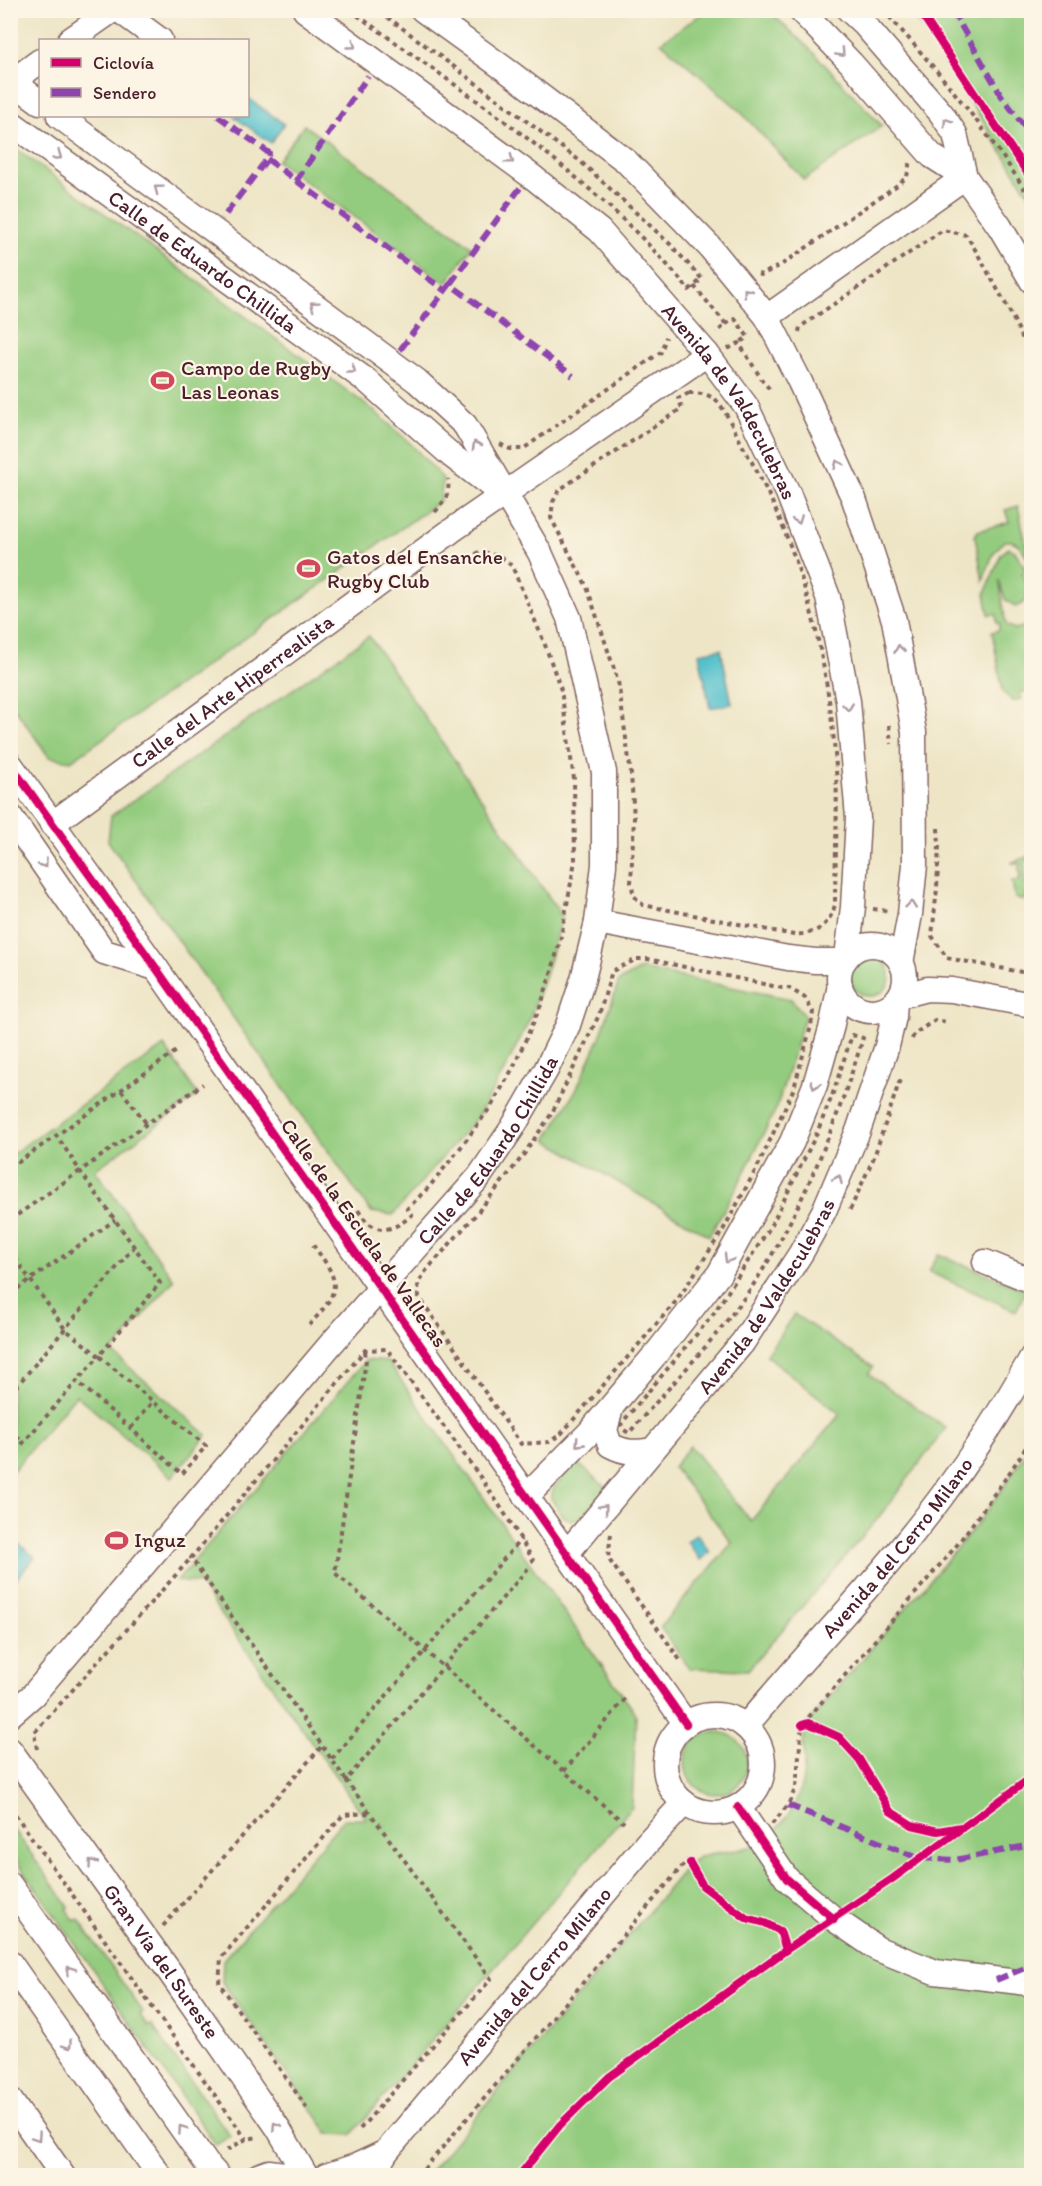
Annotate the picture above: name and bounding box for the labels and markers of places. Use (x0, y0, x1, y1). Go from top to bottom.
place label: Campo de Rugby Las Leonas (181, 355, 331, 404)
sports icon: Campo de Rugby Las Leonas (150, 367, 176, 393)
place label: Gatos del Ensanche Rugby Club (327, 544, 503, 593)
sports icon: Gatos del Ensanche Rugby Club (296, 556, 322, 582)
sports icon: Inguz (103, 1527, 129, 1553)
place label: Inguz (134, 1527, 186, 1552)

